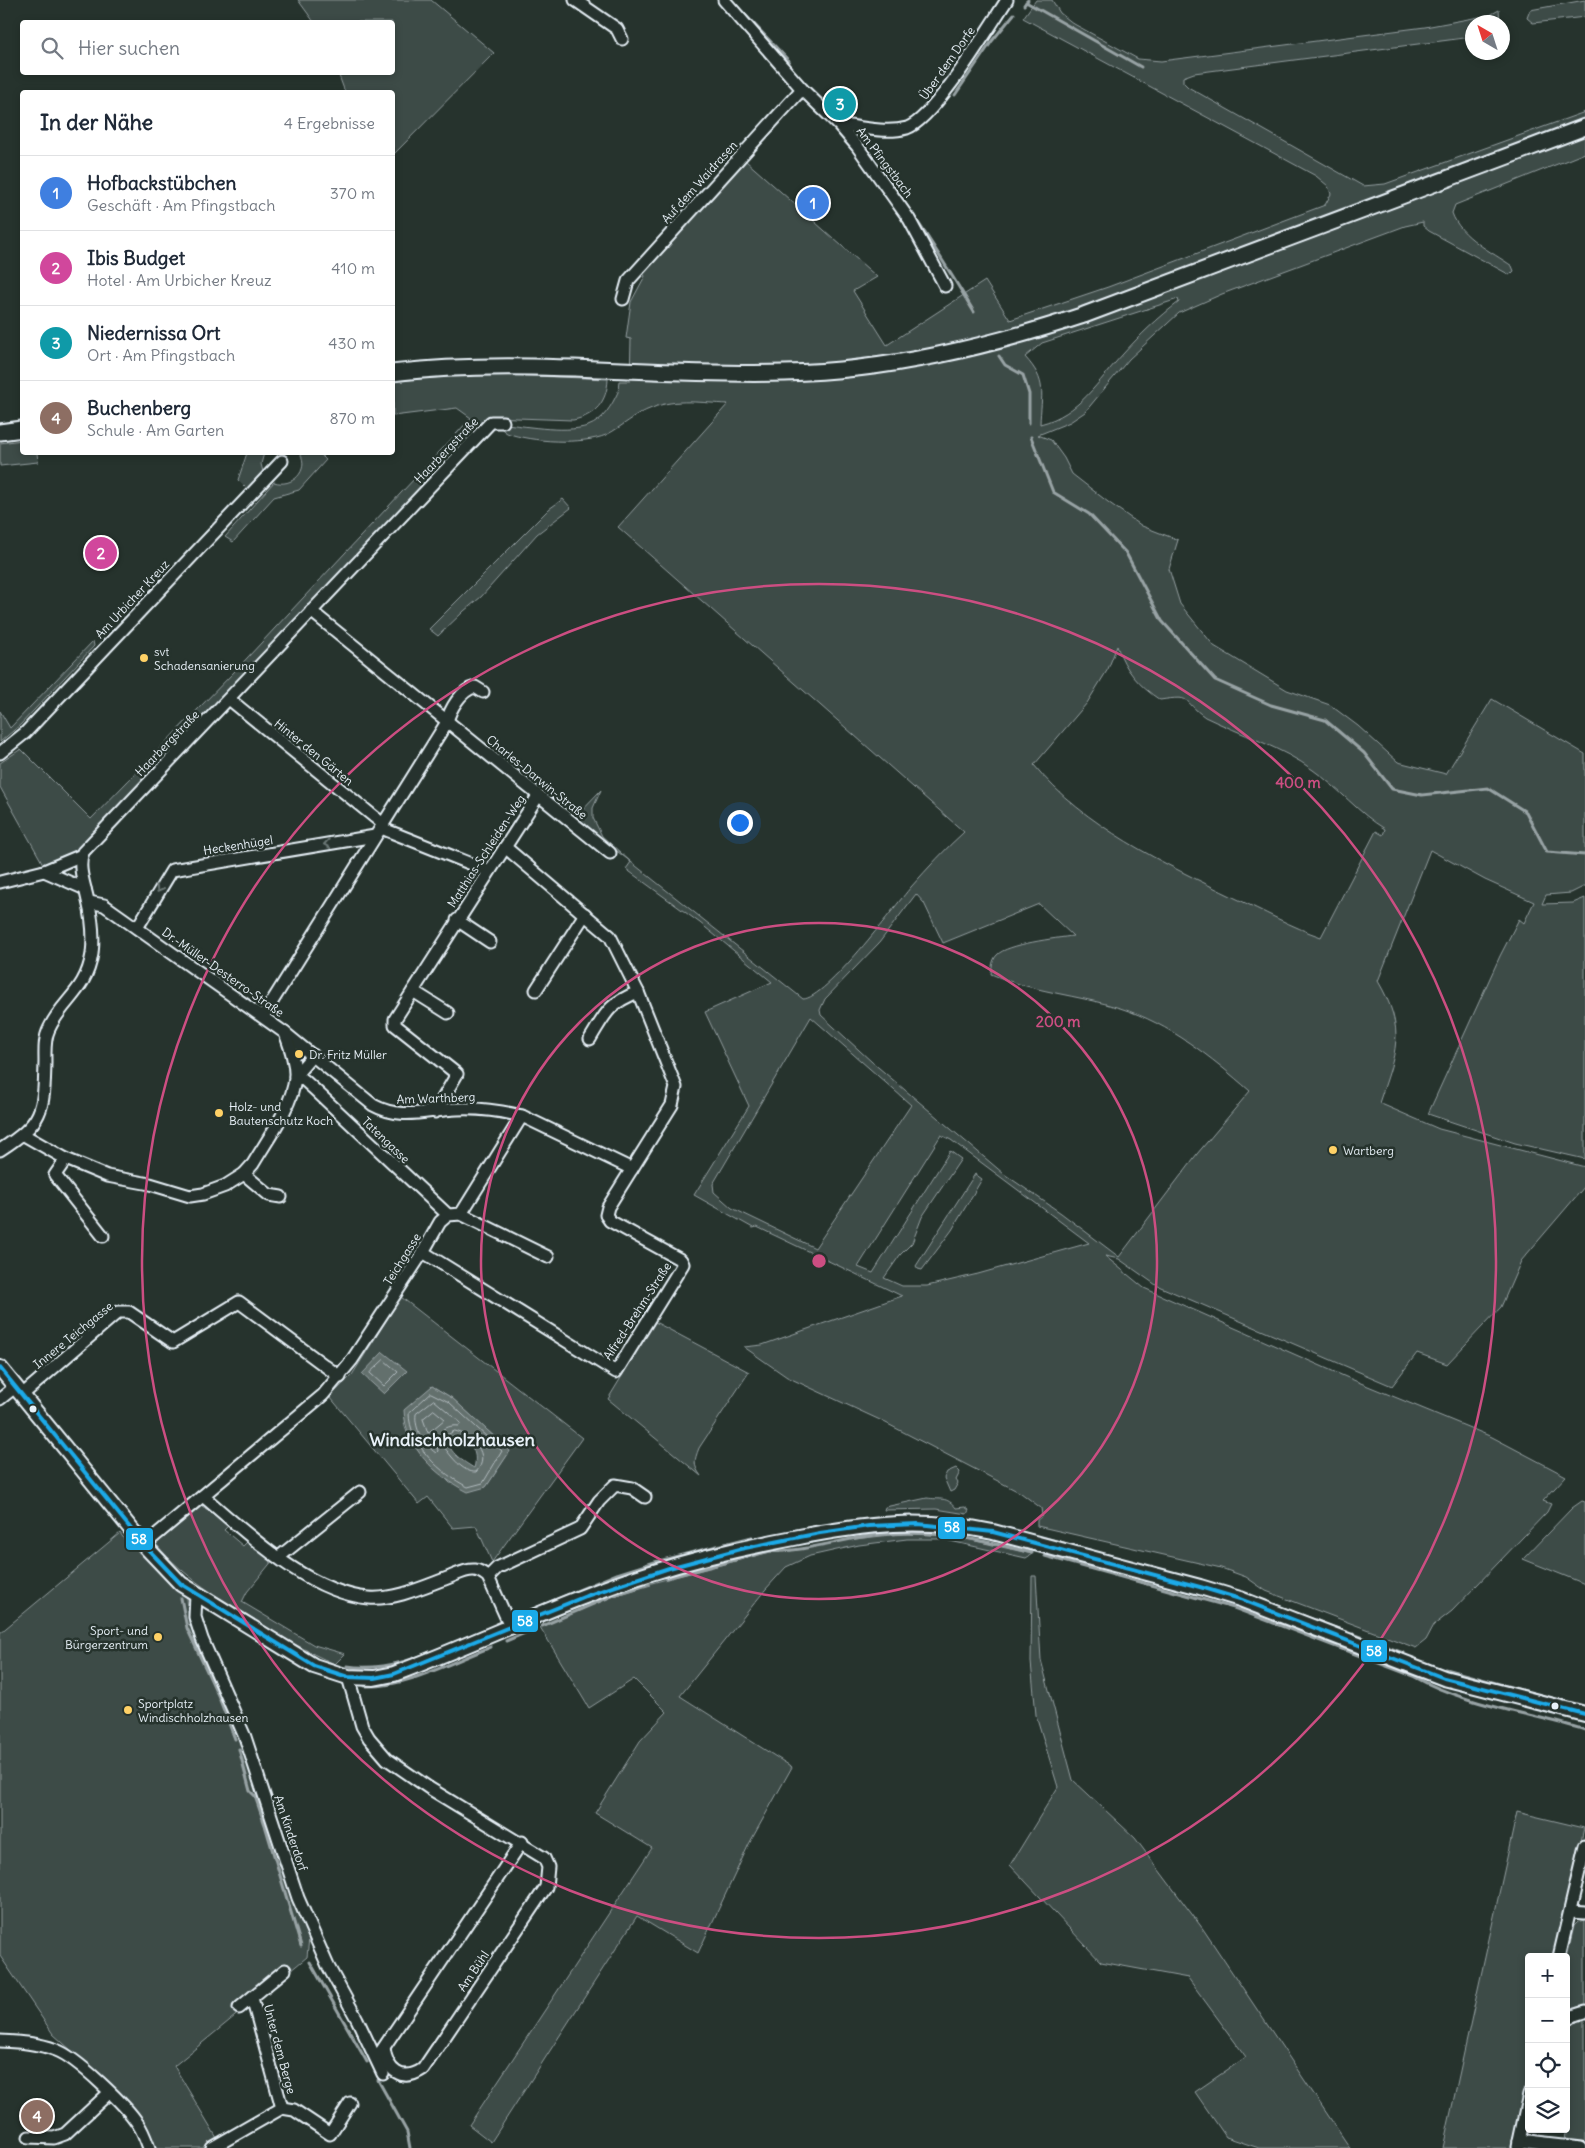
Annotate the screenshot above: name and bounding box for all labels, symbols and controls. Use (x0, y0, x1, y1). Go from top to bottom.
north arrow (1465, 15, 1510, 60)
search box (20, 20, 395, 75)
street label: Über dem Dorfe (916, 23, 978, 103)
icon: search (38, 34, 66, 62)
text: Hier suchen (78, 36, 180, 60)
pin: 3 (824, 85, 856, 123)
text: In der Nähe (40, 109, 153, 136)
text: 4 Ergebnisse (284, 113, 375, 133)
street label: Am Pfingstbach (854, 124, 916, 200)
street label: Auf dem Waidrasen (658, 138, 740, 226)
text: Hofbackstübchen (87, 171, 237, 195)
text: 1 (53, 183, 59, 203)
text: 370 m (330, 183, 375, 203)
pin: 1 (797, 184, 829, 222)
text: Geschäft · Am Pfingstbach (87, 195, 275, 215)
text: Ibis Budget (87, 246, 185, 270)
text: 2 (52, 258, 60, 278)
text: 410 m (331, 258, 375, 278)
text: Hotel · Am Urbicher Kreuz (87, 270, 272, 290)
text: Niedernissa Ort (87, 321, 220, 345)
text: 3 (51, 333, 61, 353)
text: 430 m (328, 333, 375, 353)
text: Ort · Am Pfingstbach (87, 345, 235, 365)
text: Buchenberg (87, 396, 191, 420)
text: 4 (51, 408, 61, 428)
text: 870 m (330, 408, 375, 428)
street label: Haarbergstraße (411, 414, 481, 486)
text: Schule · Am Garten (87, 420, 224, 440)
pin: 2 (85, 534, 117, 572)
street label: Am Urbicher Kreuz (92, 556, 172, 641)
place label: svt Schadensanierung (154, 644, 255, 673)
marker: svt Schadensanierung (138, 652, 150, 664)
street label: Haarbergstraße (132, 707, 202, 779)
street label: Hinter den Gärten (271, 716, 357, 788)
street label: Charles-Darwin-Straße (484, 732, 590, 822)
text: 400 m (1275, 773, 1321, 792)
street label: Matthias-Schleiden-Weg (444, 792, 528, 910)
your location (727, 810, 753, 836)
street label: Heckenhügel (202, 832, 274, 858)
one-way arrow (323, 839, 331, 849)
one-way arrow (156, 884, 166, 893)
street label: Dr.-Müller-Desterro-Straße (159, 924, 287, 1020)
text: 200 m (1036, 1012, 1080, 1031)
place label: Dr. Fritz Müller (309, 1047, 387, 1062)
marker: Dr. Fritz Müller (293, 1048, 305, 1060)
street label: Am Warthberg (396, 1089, 476, 1107)
place label: Holz- und Bautenschutz Koch (229, 1099, 333, 1128)
marker: Holz- und Bautenschutz Koch (213, 1107, 225, 1119)
street label: Tatengasse (359, 1114, 413, 1166)
place label: Wartberg (1343, 1143, 1394, 1158)
marker: Wartberg (1327, 1144, 1339, 1156)
street label: Teichgasse (380, 1230, 424, 1288)
centre of rings (810, 1252, 828, 1270)
street label: Alfred-Brehm-Straße (600, 1259, 674, 1363)
street label: Innere Teichgasse (30, 1298, 116, 1372)
unlabelled marker (28, 1404, 38, 1414)
district label: Windischholzhausen (369, 1428, 535, 1451)
line badge: 58 (937, 1516, 966, 1540)
text: 58 (944, 1518, 960, 1536)
line badge: 58 (125, 1527, 154, 1551)
text: 58 (131, 1530, 147, 1548)
line badge: 58 (511, 1609, 539, 1633)
text: 58 (517, 1612, 533, 1630)
place label: Sport- und Bürgerzentrum (65, 1623, 148, 1652)
marker: Sport- und Bürgerzentrum (152, 1631, 164, 1643)
line badge: 58 (1360, 1639, 1388, 1663)
text: 58 (1366, 1642, 1382, 1660)
place label: Sportplatz Windischholzhausen (138, 1696, 249, 1725)
unlabelled marker (1550, 1701, 1560, 1711)
marker: Sportplatz Windischholzhausen (122, 1704, 134, 1716)
street label: Am Kinderdorf (271, 1793, 311, 1874)
street label: Am Bühl (454, 1948, 492, 1994)
map controls (1525, 1953, 1570, 2133)
button: + (1525, 1953, 1570, 1998)
button: − (1525, 1998, 1570, 2043)
street label: Unter dem Berge (261, 2003, 299, 2095)
button: locate (1525, 2043, 1570, 2088)
button: layers (1525, 2088, 1570, 2133)
pin: 4 (21, 2097, 53, 2135)

